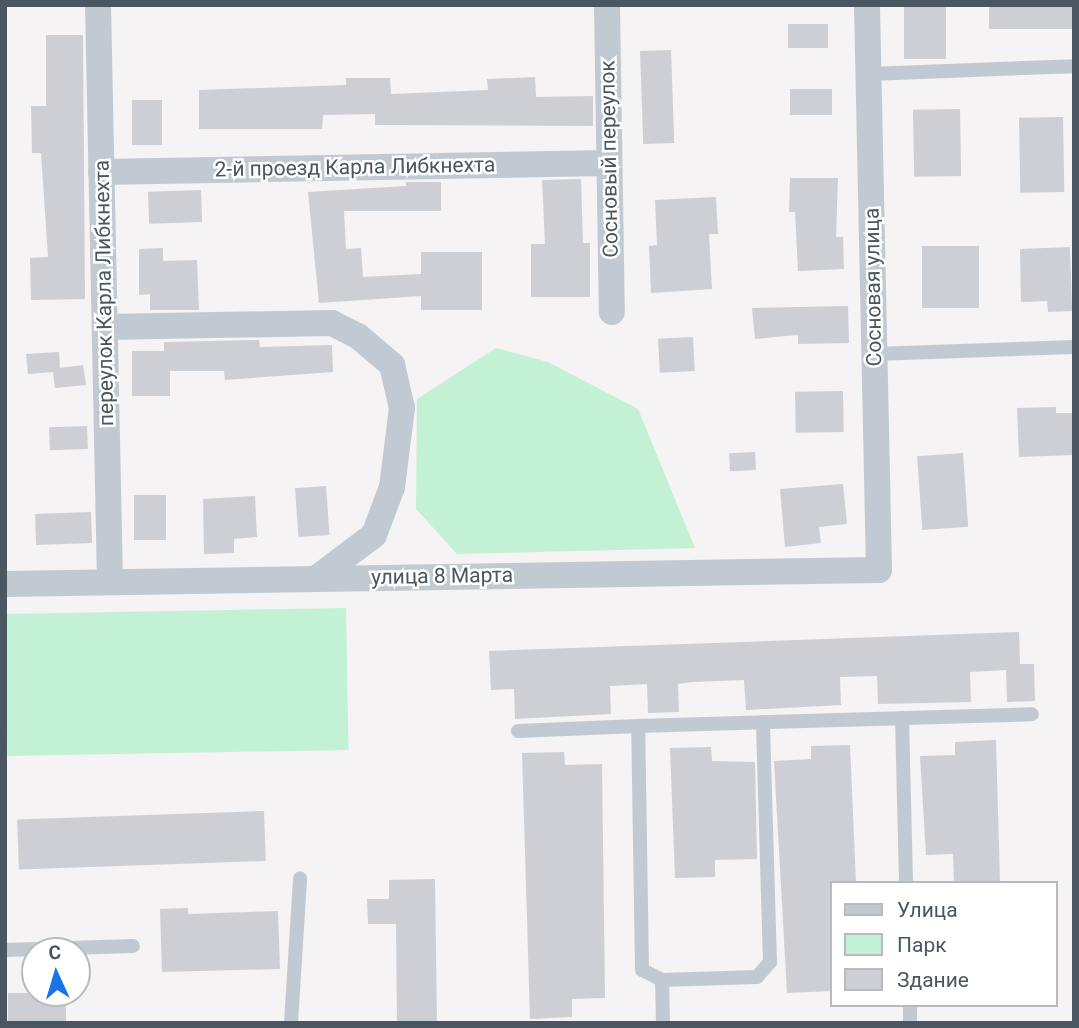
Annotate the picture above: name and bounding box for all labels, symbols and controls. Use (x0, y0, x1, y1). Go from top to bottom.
street label: Сосновый переулок (595, 60, 623, 258)
street label: 2-й проезд Карла Либкнехта (214, 152, 496, 182)
street label: переулок Карла Либкнехта (89, 160, 119, 426)
street label: Сосновая улица (859, 208, 887, 366)
street label: улица 8 Марта (371, 562, 513, 590)
legend (830, 881, 1058, 1007)
text: Улица (897, 898, 958, 922)
text: Парк (897, 933, 947, 957)
north arrow (21, 937, 91, 1007)
text: С (48, 941, 62, 964)
text: Здание (897, 968, 969, 992)

